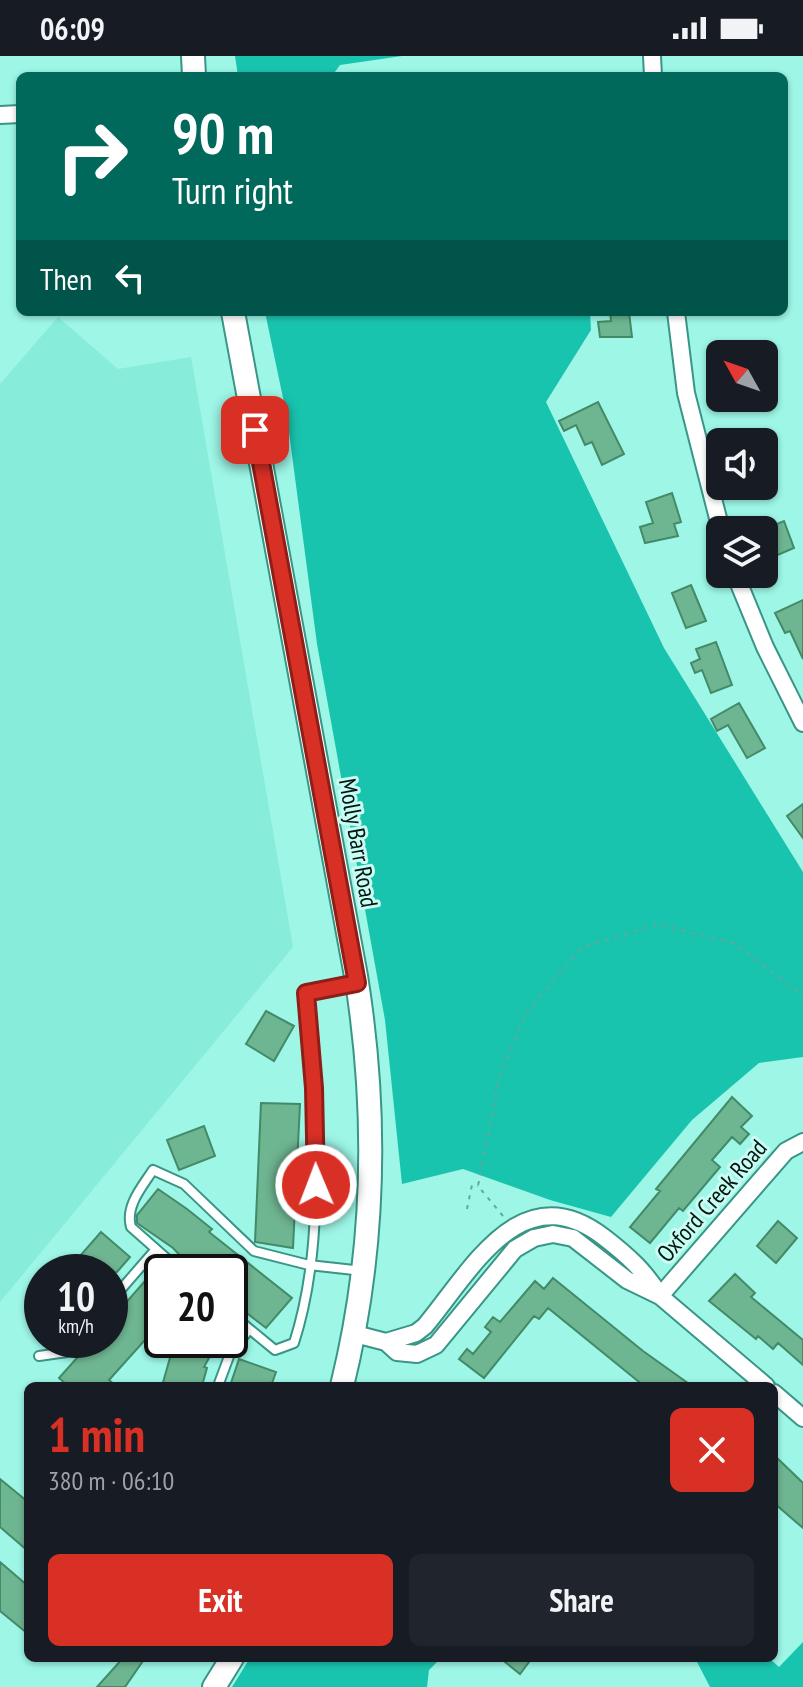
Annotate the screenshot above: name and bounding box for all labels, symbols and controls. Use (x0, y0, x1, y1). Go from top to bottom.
text: 06:09 (40, 9, 105, 48)
text: 90 m (172, 97, 274, 169)
icon: right (40, 104, 144, 208)
text: Turn right (172, 167, 293, 214)
icon: left (108, 256, 152, 300)
text: Then (40, 259, 92, 298)
north arrow (706, 340, 778, 412)
map controls (706, 340, 778, 588)
pin (221, 396, 289, 464)
icon: arrive (233, 408, 277, 452)
button: sound (706, 428, 778, 500)
button: layers (706, 516, 778, 588)
street label: Molly Barr Road (332, 776, 385, 910)
street label: Oxford Creek Road (650, 1133, 773, 1268)
position arrow (274, 1143, 358, 1227)
speed limit sign: 20 (144, 1254, 248, 1358)
text: 10 (57, 1270, 95, 1322)
text: km/h (58, 1313, 94, 1339)
text: 1 min (48, 1403, 145, 1465)
button: close (670, 1408, 754, 1492)
text: 380 m · 06:10 (48, 1464, 174, 1497)
button: Exit (48, 1554, 393, 1646)
button: Share (409, 1554, 754, 1646)

